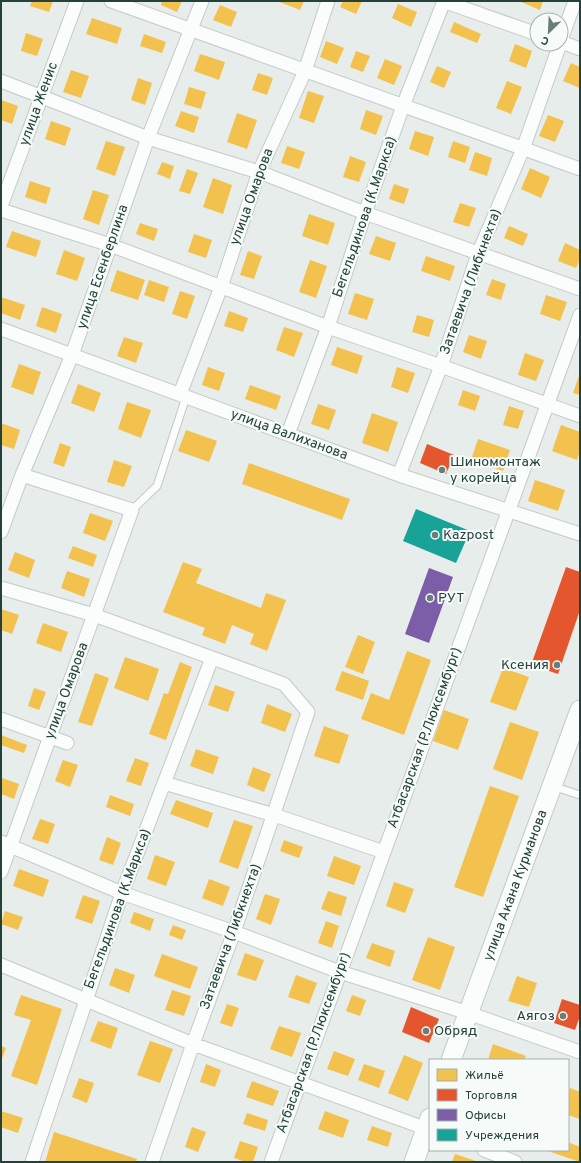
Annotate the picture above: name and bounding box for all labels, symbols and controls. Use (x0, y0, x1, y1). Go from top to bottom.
north arrow (529, 12, 569, 52)
text: С (539, 32, 551, 48)
street label: улица Женис (16, 60, 62, 148)
street label: Бегельдинова (К.Маркса) (329, 134, 401, 300)
street label: улица Омарова (227, 146, 277, 248)
street label: улица Есенберлина (74, 202, 132, 332)
street label: Затаевича (Либкнехта) (437, 207, 505, 357)
street label: улица Валиханова (228, 406, 350, 464)
place label: Шиномонтаж у корейца (450, 454, 541, 487)
marker: Шиномонтаж у корейца (437, 465, 447, 475)
place label: Kazpost (443, 527, 494, 544)
marker: Kazpost (430, 530, 440, 540)
place label: РУТ (438, 590, 464, 607)
marker: РУТ (425, 593, 435, 603)
street label: улица Омарова (42, 640, 92, 742)
street label: Атбасарская (Р.Люксембург) (384, 645, 466, 831)
place label: Ксения (501, 657, 549, 674)
marker: Ксения (552, 660, 562, 670)
street label: улица Акана Курманова (480, 808, 551, 963)
street label: Бегельдинова (К.Маркса) (81, 827, 155, 991)
street label: Затаевича (Либкнехта) (197, 862, 265, 1012)
street label: Атбасарская (Р.Люксембург) (273, 950, 355, 1136)
place label: Аягоз (516, 1008, 555, 1025)
marker: Аягоз (558, 1011, 568, 1021)
place label: Обряд (434, 1023, 477, 1040)
marker: Обряд (421, 1026, 431, 1036)
legend (429, 1059, 569, 1151)
text: Жильё (465, 1068, 504, 1084)
text: Торговля (465, 1088, 517, 1104)
text: Офисы (465, 1108, 506, 1124)
text: Учреждения (465, 1128, 539, 1144)

